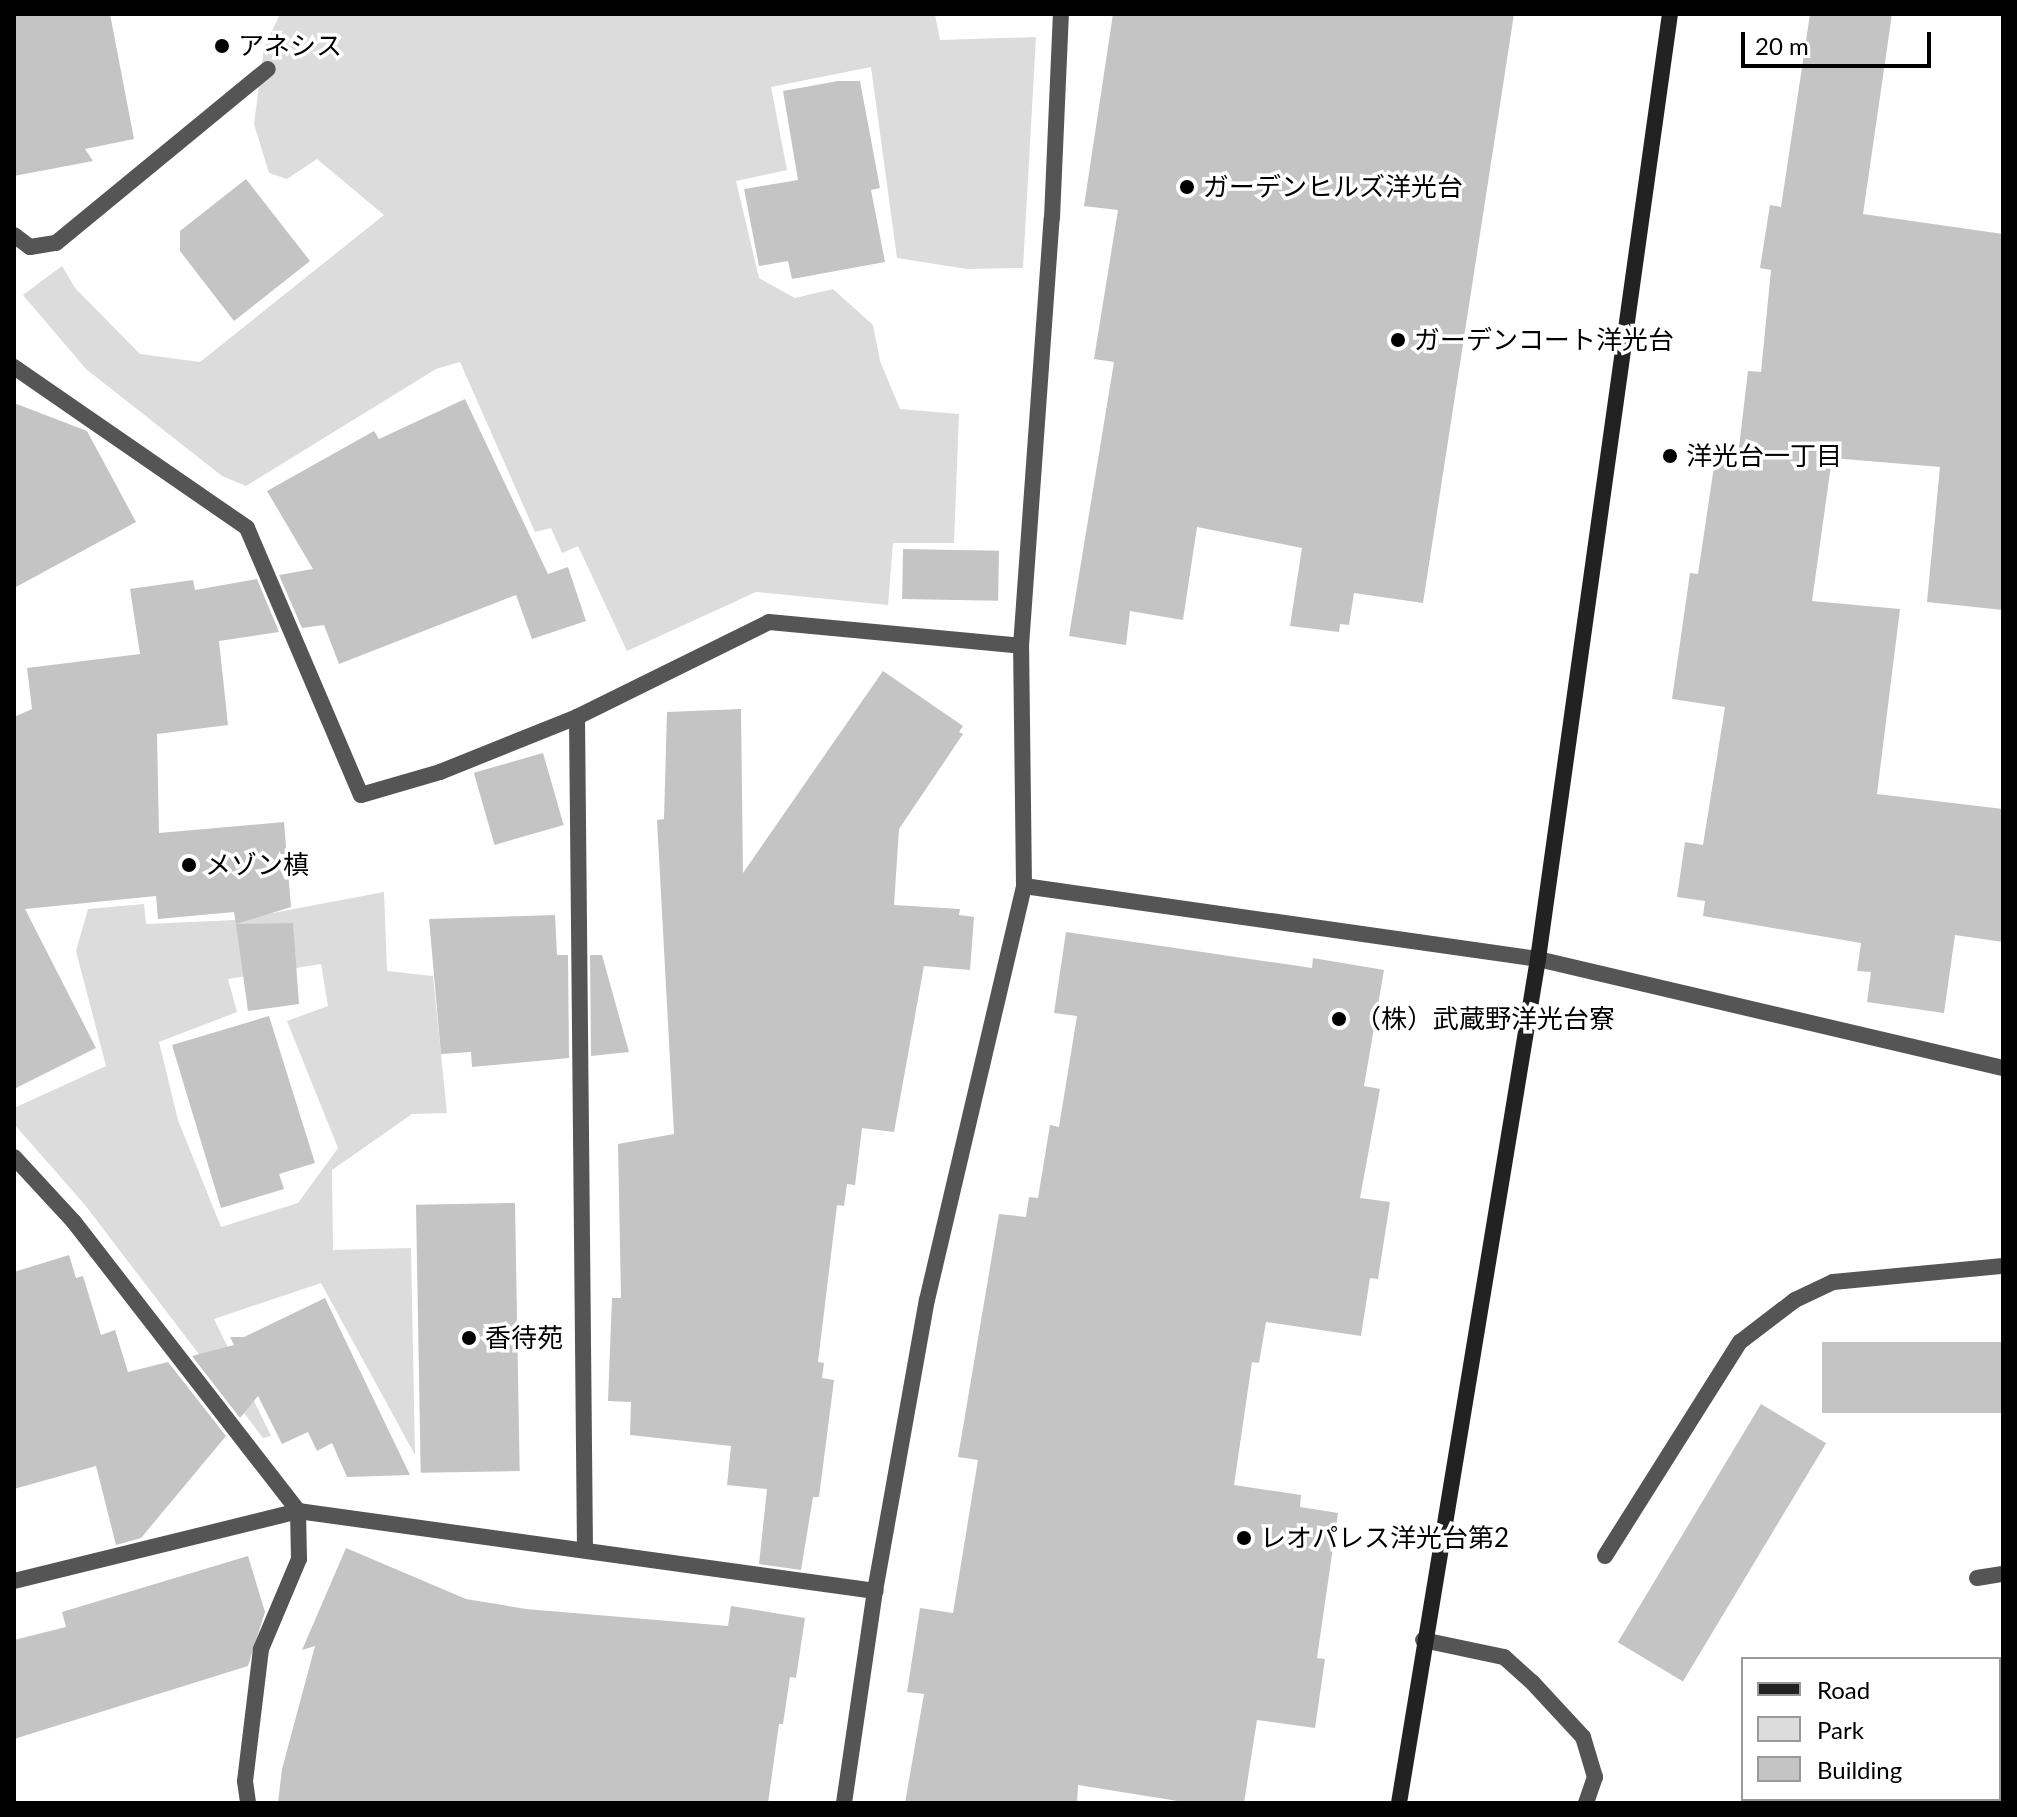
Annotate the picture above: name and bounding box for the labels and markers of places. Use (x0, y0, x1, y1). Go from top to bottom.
place label: アネシス (238, 30, 342, 62)
marker: アネシス (213, 37, 231, 55)
place label: ガーデンヒルズ洋光台 (1203, 171, 1463, 203)
marker: ガーデンヒルズ洋光台 (1178, 178, 1196, 196)
place label: ガーデンコート洋光台 (1414, 324, 1674, 356)
marker: ガーデンコート洋光台 (1389, 331, 1407, 349)
place label: 洋光台一丁目 (1686, 440, 1842, 472)
marker: 洋光台一丁目 (1661, 447, 1679, 465)
place label: メゾン槙 (205, 849, 309, 881)
marker: メゾン槙 (180, 856, 198, 874)
place label: （株）武蔵野洋光台寮 (1355, 1003, 1615, 1035)
marker: （株）武蔵野洋光台寮 (1330, 1010, 1348, 1028)
place label: 香待苑 (485, 1322, 563, 1354)
marker: 香待苑 (460, 1329, 478, 1347)
place label: レオパレス洋光台第2 (1260, 1522, 1509, 1554)
marker: レオパレス洋光台第2 (1235, 1529, 1253, 1547)

